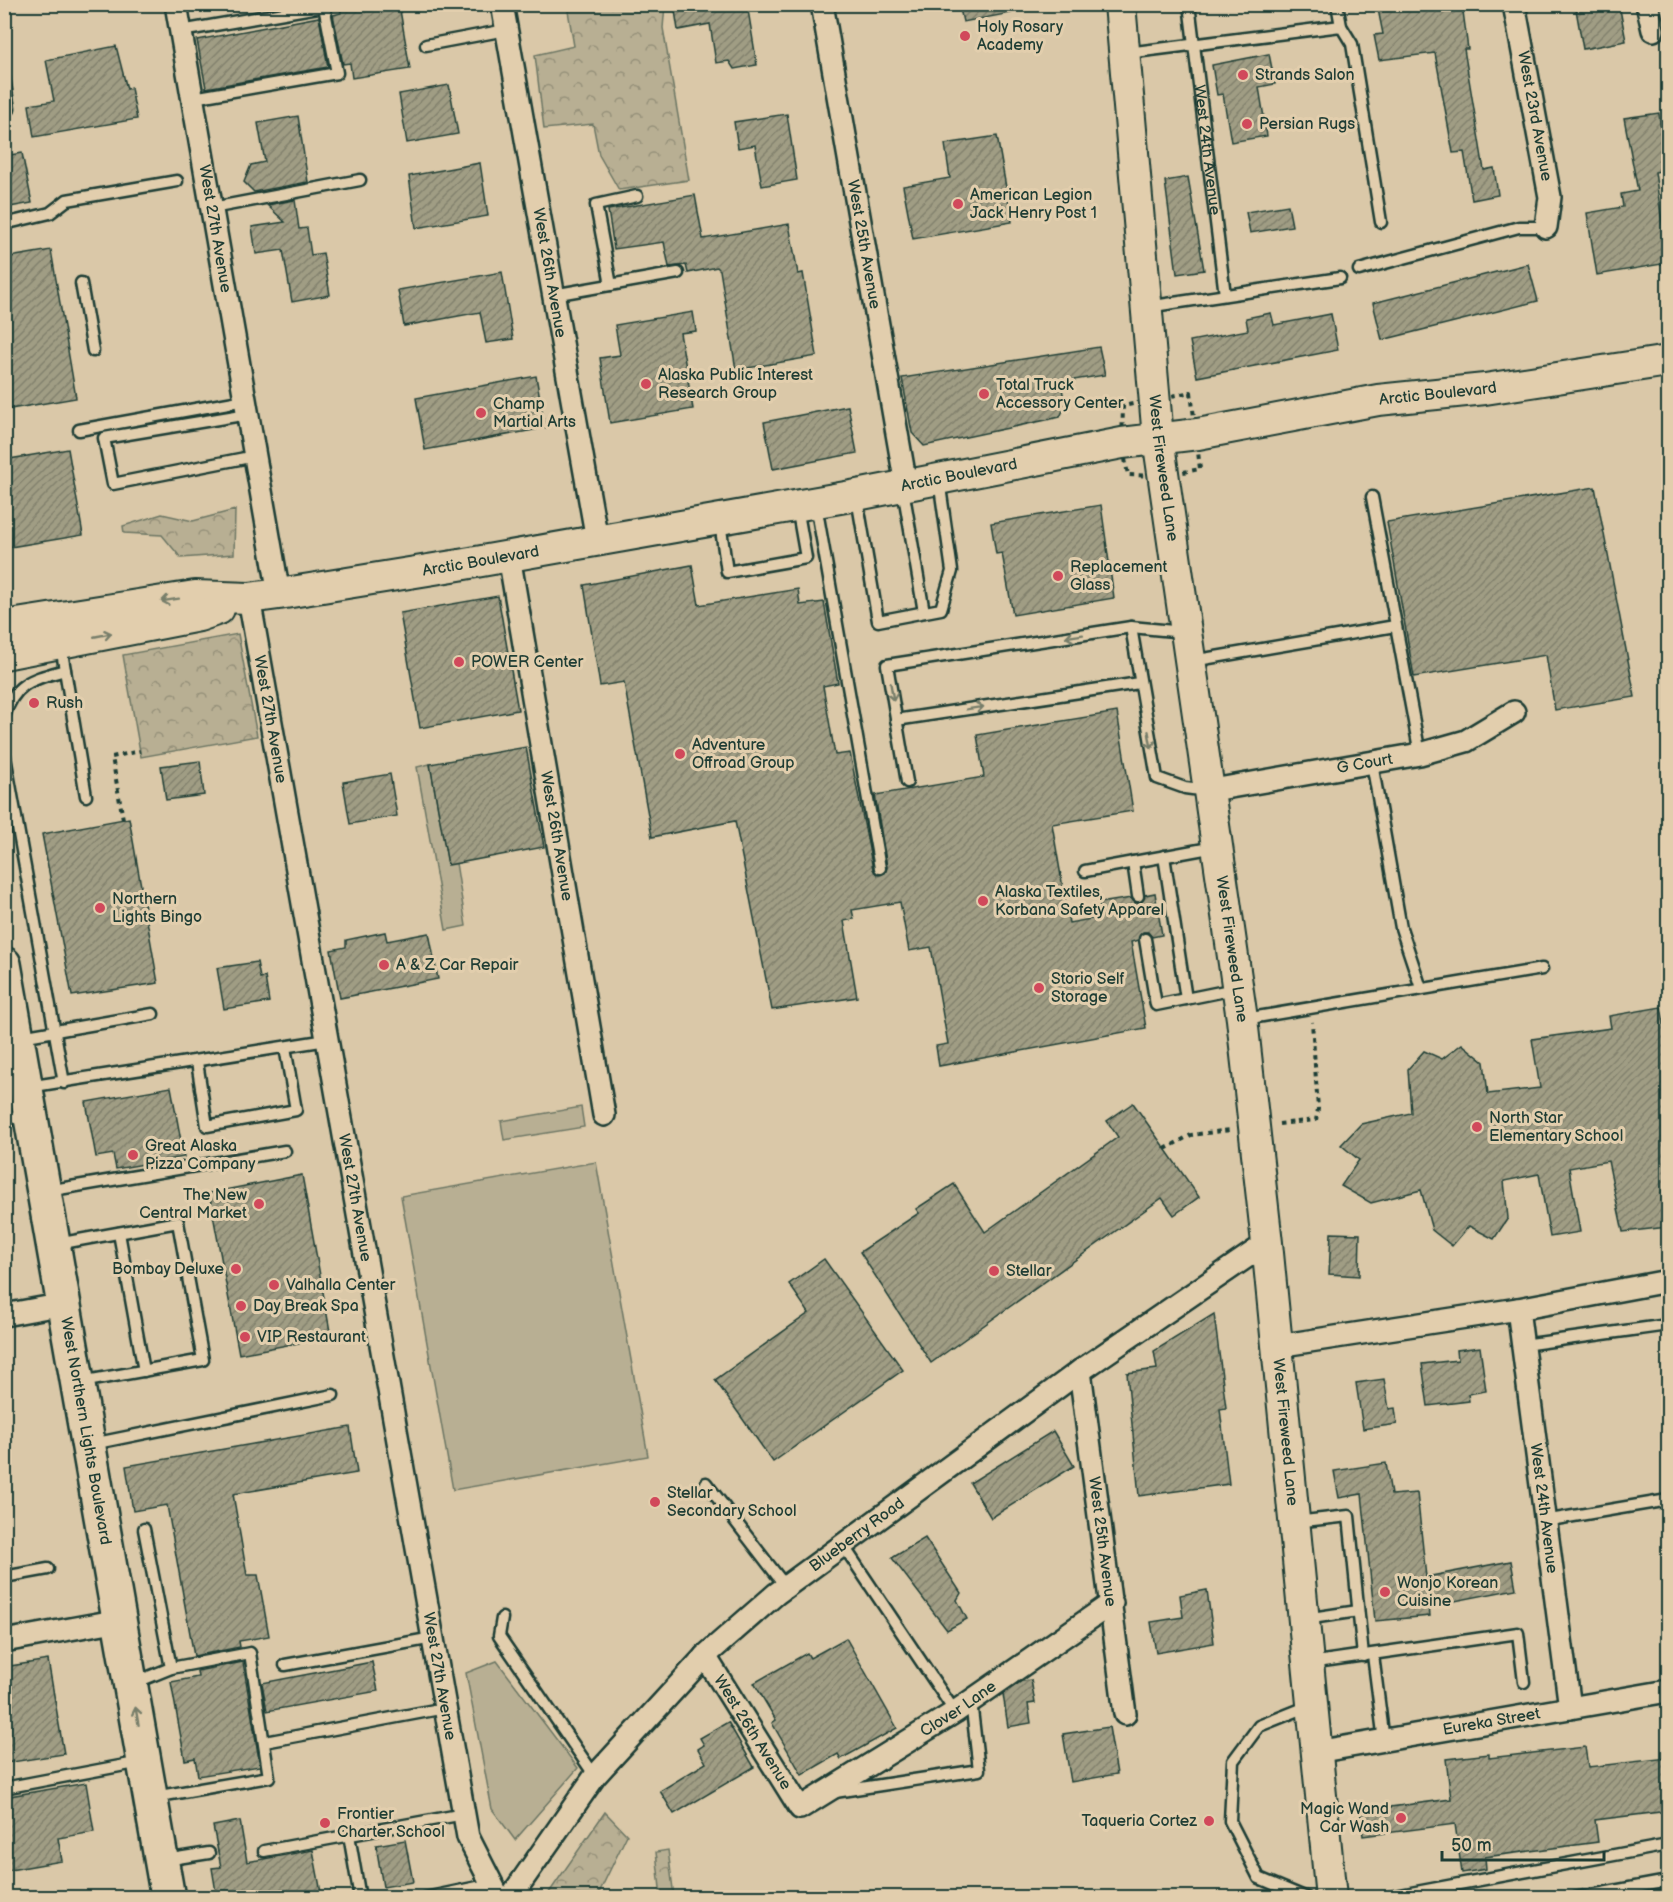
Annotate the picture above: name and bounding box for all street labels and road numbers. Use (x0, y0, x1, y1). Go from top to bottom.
street label: West 23rd Avenue (1513, 49, 1556, 183)
street label: West 24th Avenue (1190, 84, 1225, 217)
street label: West 27th Avenue (195, 163, 236, 295)
street label: West 25th Avenue (843, 178, 885, 311)
street label: West 26th Avenue (529, 206, 571, 340)
street label: Arctic Boulevard (1378, 378, 1498, 409)
street label: West Fireweed Lane (1145, 394, 1182, 543)
street label: Arctic Boulevard (899, 454, 1019, 496)
street label: Arctic Boulevard (421, 542, 541, 580)
street label: West 27th Avenue (250, 654, 291, 785)
street label: G Court (1335, 749, 1394, 778)
street label: West 26th Avenue (536, 770, 577, 903)
street label: West Fireweed Lane (1212, 874, 1252, 1024)
street label: West 27th Avenue (334, 1132, 376, 1264)
street label: West Northern Lights Boulevard (57, 1316, 115, 1546)
street label: West Fireweed Lane (1269, 1357, 1302, 1507)
street label: West 24th Avenue (1526, 1442, 1562, 1575)
street label: West 25th Avenue (1084, 1475, 1120, 1608)
street label: Blueberry Road (806, 1494, 908, 1576)
street label: West 27th Avenue (419, 1611, 460, 1742)
street label: West 26th Avenue (710, 1672, 796, 1794)
street label: Clover Lane (917, 1676, 1000, 1741)
street label: Eureka Street (1441, 1704, 1542, 1739)

